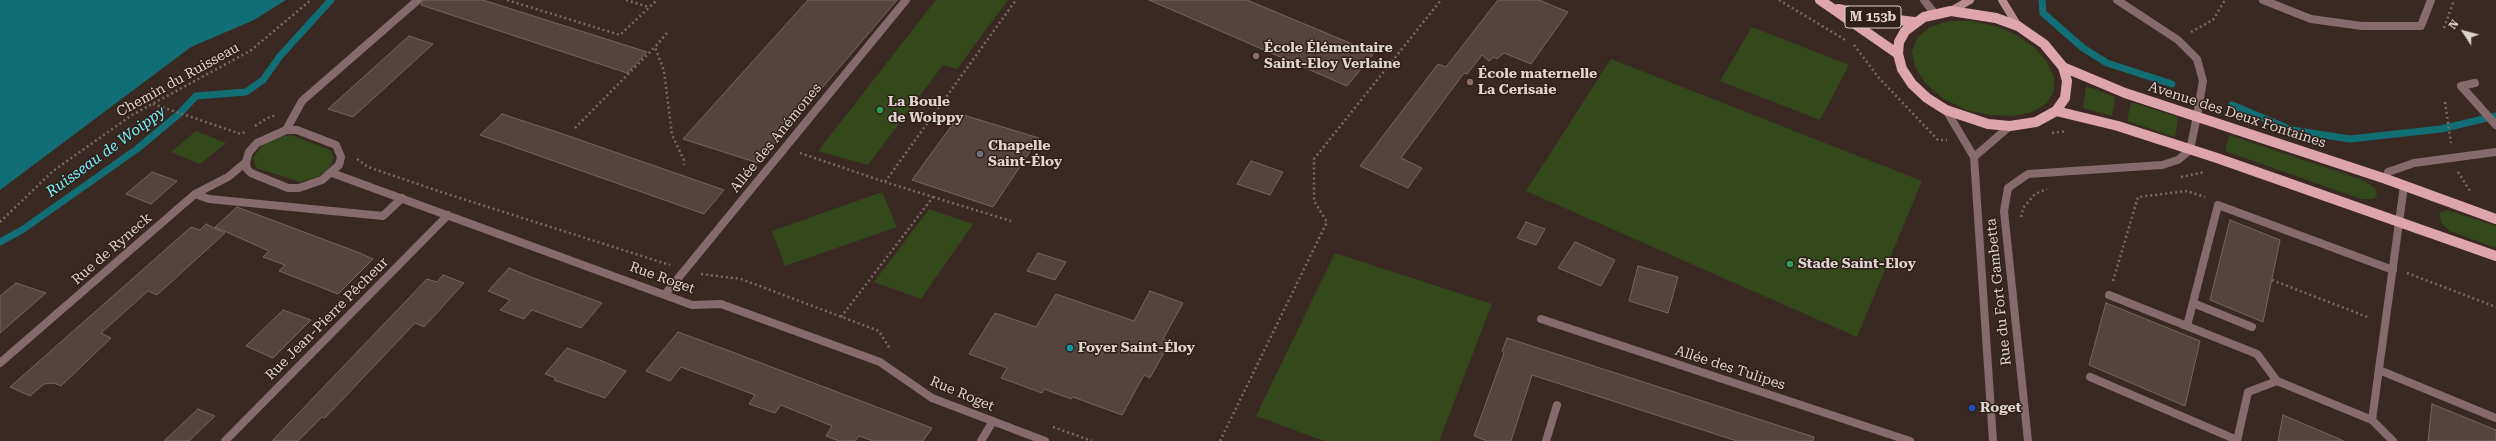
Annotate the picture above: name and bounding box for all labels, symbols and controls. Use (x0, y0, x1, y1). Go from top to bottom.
road number: M 153b (1845, 6, 1901, 28)
north arrow (2444, 12, 2484, 52)
text: N (2446, 17, 2462, 32)
street label: Chemin du Ruisseau (114, 39, 242, 121)
place label: École Élémentaire Saint-Eloy Verlaine (1264, 40, 1401, 72)
marker: École Élémentaire Saint-Eloy Verlaine (1251, 51, 1261, 61)
place label: École maternelle La Cerisaie (1478, 66, 1597, 98)
marker: École maternelle La Cerisaie (1465, 77, 1475, 87)
street label: Avenue des Deux Fontaines (2146, 78, 2328, 152)
street label: Allée des Anémones (727, 80, 825, 196)
place label: La Boule de Woippy (888, 94, 964, 126)
water label: Ruisseau de Woippy (43, 103, 169, 201)
marker: La Boule de Woippy (875, 105, 885, 115)
place label: Chapelle Saint-Éloy (988, 138, 1062, 170)
marker: Chapelle Saint-Éloy (975, 149, 985, 159)
street label: Rue de Ryneck (68, 210, 156, 288)
street label: Rue du Fort Gambetta (1983, 218, 2015, 366)
street label: Rue Jean-Pierre Pêcheur (262, 254, 392, 384)
place label: Stade Saint-Eloy (1798, 256, 1916, 272)
street label: Rue Roget (627, 258, 697, 298)
marker: Stade Saint-Eloy (1785, 259, 1795, 269)
place label: Foyer Saint-Éloy (1078, 340, 1195, 356)
street label: Allée des Tulipes (1673, 342, 1787, 394)
marker: Foyer Saint-Éloy (1065, 343, 1075, 353)
street label: Rue Roget (927, 373, 997, 415)
place label: Roget (1980, 400, 2021, 416)
marker: Roget (1967, 403, 1977, 413)

